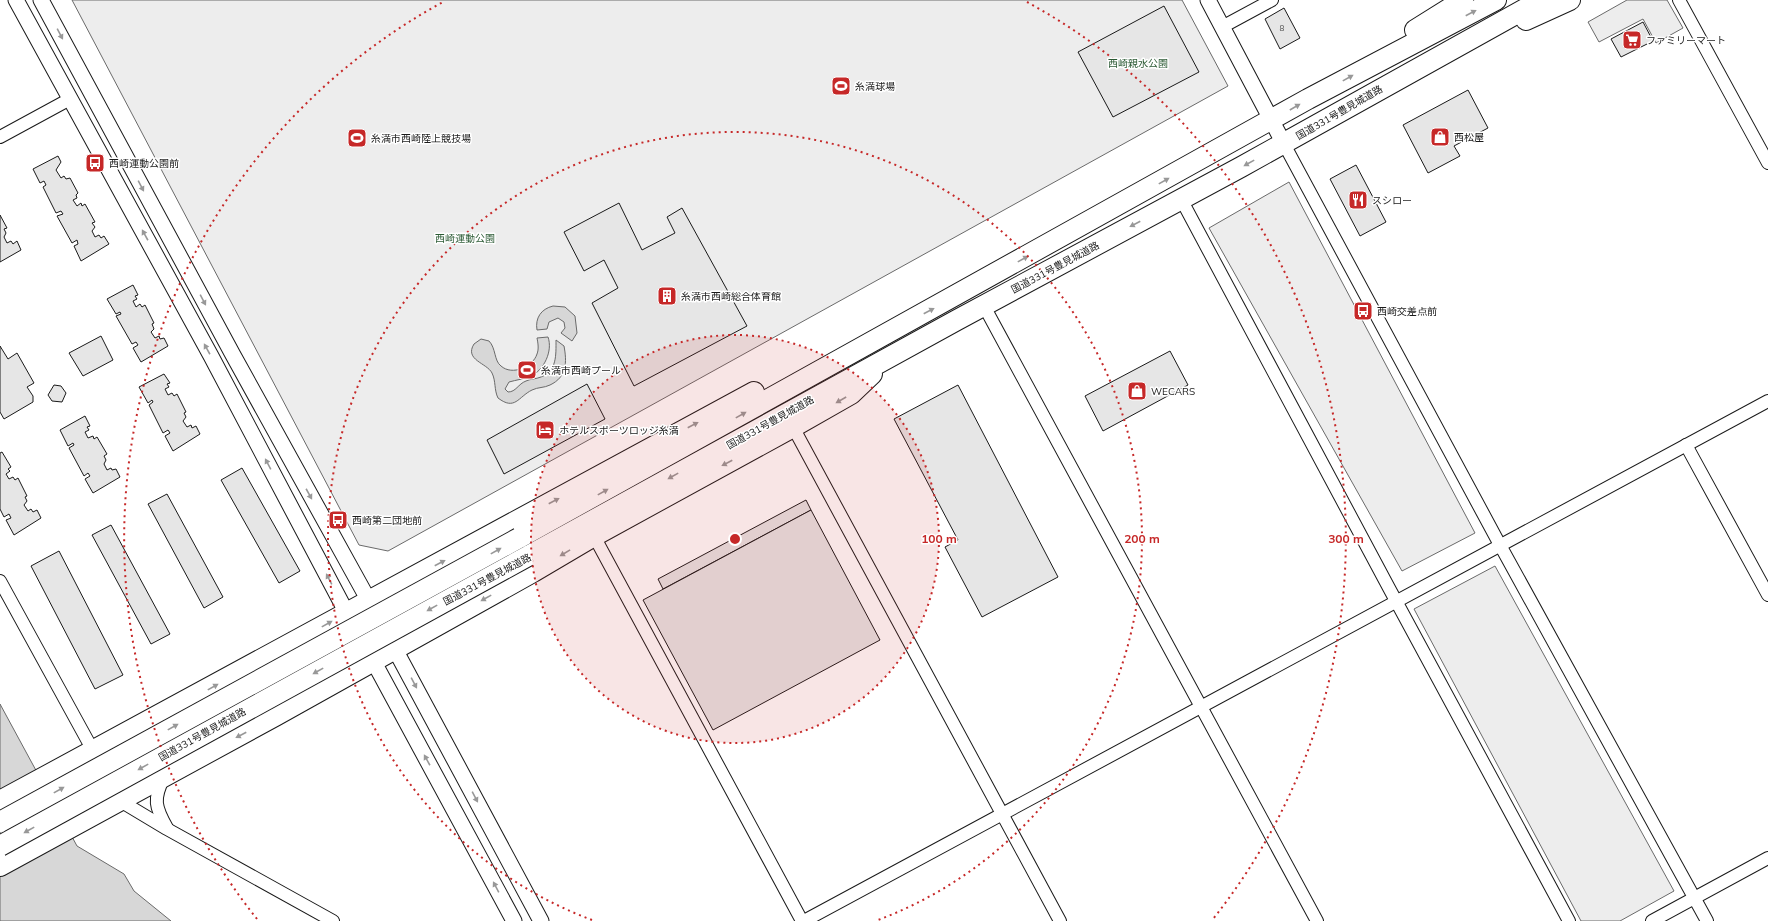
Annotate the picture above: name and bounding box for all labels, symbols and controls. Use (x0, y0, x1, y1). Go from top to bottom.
one-way arrow (1466, 10, 1477, 16)
house number: 8 (1280, 23, 1285, 33)
one-way arrow (57, 29, 63, 40)
supermarket icon: ファミリーマート (1621, 29, 1643, 51)
place label: ファミリーマート (1646, 34, 1726, 47)
park label: 西崎親水公園 (1108, 57, 1168, 70)
sports icon: 糸満球場 (830, 75, 852, 97)
one-way arrow (1342, 75, 1354, 82)
place label: 糸満球場 (855, 80, 895, 93)
street label: 国道331号豊見城道路 (1294, 82, 1385, 143)
one-way arrow (1289, 104, 1301, 111)
shop icon: 西松屋 (1429, 126, 1451, 148)
sports icon: 糸満市西崎陸上競技場 (346, 127, 368, 149)
place label: 西松屋 (1454, 131, 1484, 144)
place label: 糸満市西崎陸上競技場 (371, 132, 471, 145)
bus stop icon: 西崎運動公園前 (84, 152, 106, 174)
place label: 西崎運動公園前 (109, 157, 179, 170)
one-way arrow (1244, 159, 1255, 166)
one-way arrow (1158, 177, 1169, 184)
one-way arrow (138, 180, 145, 192)
restaurant icon: スシロー (1347, 189, 1369, 211)
place label: スシロー (1372, 194, 1412, 207)
one-way arrow (1129, 221, 1141, 227)
one-way arrow (142, 229, 148, 241)
park label: 西崎運動公園 (435, 232, 495, 245)
street label: 国道331号豊見城道路 (1009, 239, 1102, 296)
one-way arrow (1017, 256, 1029, 263)
building icon: 糸満市西崎総合体育館 (656, 285, 678, 307)
place label: 糸満市西崎総合体育館 (681, 290, 781, 303)
one-way arrow (200, 294, 206, 306)
bus stop icon: 西崎交差点前 (1352, 300, 1374, 322)
place label: 西崎交差点前 (1377, 305, 1437, 318)
one-way arrow (924, 307, 935, 314)
one-way arrow (204, 343, 211, 355)
sports icon: 糸満市西崎プール (516, 359, 538, 381)
place label: 糸満市西崎プール (541, 364, 621, 377)
shop icon: WECARS (1126, 380, 1148, 402)
place label: WECARS (1151, 385, 1195, 398)
street label: 国道331号豊見城道路 (724, 393, 816, 452)
one-way arrow (835, 396, 847, 403)
one-way arrow (735, 412, 747, 419)
hotel icon: ホテルスポーツロッジ糸満 (534, 419, 556, 441)
one-way arrow (687, 422, 699, 429)
place label: ホテルスポーツロッジ糸満 (559, 424, 679, 437)
one-way arrow (265, 458, 271, 470)
one-way arrow (722, 460, 733, 466)
one-way arrow (667, 473, 679, 480)
one-way arrow (597, 488, 608, 495)
one-way arrow (305, 489, 312, 500)
one-way arrow (548, 497, 560, 504)
bus stop icon: 西崎第二団地前 (327, 509, 349, 531)
place label: 西崎第二団地前 (352, 514, 422, 527)
text: 100 m (921, 531, 957, 546)
text: 200 m (1124, 531, 1160, 546)
text: 300 m (1328, 531, 1364, 546)
centre of rings (728, 532, 742, 546)
one-way arrow (490, 547, 502, 554)
one-way arrow (560, 549, 570, 557)
street label: 国道331号豊見城道路 (441, 551, 534, 608)
one-way arrow (434, 559, 445, 566)
one-way arrow (325, 573, 332, 585)
one-way arrow (481, 594, 492, 601)
one-way arrow (427, 605, 438, 611)
one-way arrow (322, 621, 333, 628)
one-way arrow (313, 667, 324, 674)
one-way arrow (411, 677, 417, 688)
one-way arrow (207, 683, 219, 690)
street label: 国道331号豊見城道路 (156, 705, 248, 764)
one-way arrow (167, 724, 179, 731)
one-way arrow (235, 731, 247, 738)
one-way arrow (424, 754, 430, 766)
one-way arrow (137, 764, 149, 770)
one-way arrow (53, 786, 65, 793)
one-way arrow (472, 792, 478, 803)
one-way arrow (23, 826, 35, 833)
one-way arrow (492, 881, 499, 893)

